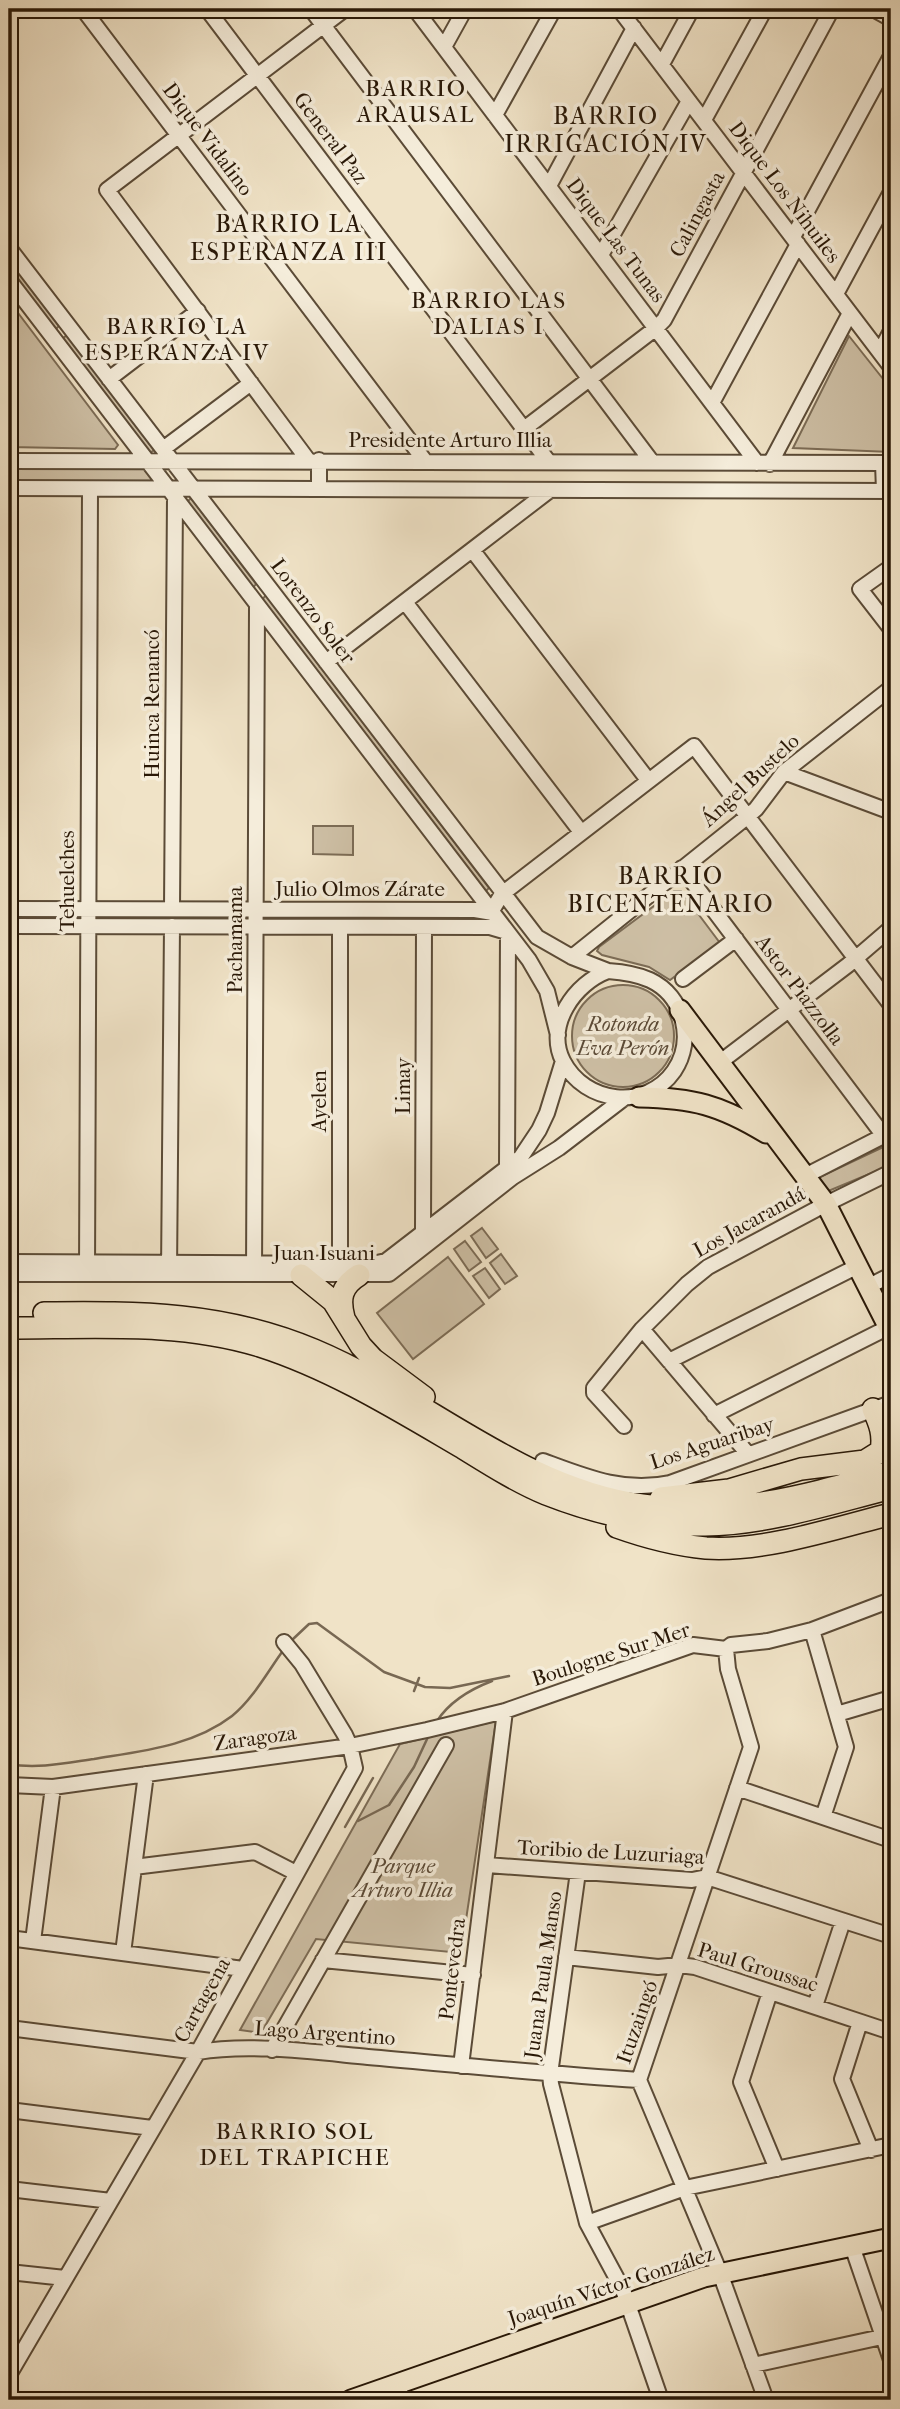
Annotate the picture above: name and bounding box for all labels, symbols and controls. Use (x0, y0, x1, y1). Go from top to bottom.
district label: BARRIO ARAUSAL (356, 75, 475, 128)
street label: Dique Vidalino (158, 78, 258, 200)
street label: General Paz (289, 88, 373, 188)
district label: BARRIO IRRIGACIÓN IV (504, 102, 708, 158)
street label: Dique Los Nihuiles (724, 117, 846, 268)
street label: Calingasta (664, 167, 730, 261)
street label: Dique Las Tunas (561, 173, 671, 307)
district label: BARRIO LA ESPERANZA III (190, 210, 388, 266)
district label: BARRIO LAS DALIAS I (411, 287, 567, 340)
district label: BARRIO LA ESPERANZA IV (84, 313, 270, 366)
street label: Presidente Arturo Illia (348, 428, 552, 452)
street label: Lorenzo Soler (266, 554, 360, 668)
street label: Huinca Renancó (140, 629, 164, 779)
street label: Ángel Bustelo (695, 729, 804, 832)
street label: Tehuelches (55, 830, 79, 931)
district label: BARRIO BICENTENARIO (567, 862, 775, 918)
street label: Julio Olmos Zárate (273, 877, 445, 901)
street label: Pachamama (223, 886, 247, 994)
street label: Astor Piazzolla (750, 929, 849, 1050)
park label: Rotonda Eva Perón (575, 1012, 670, 1060)
street label: Limay (391, 1057, 415, 1114)
street label: Ayelen (307, 1070, 331, 1133)
street label: Los Jacarandá (689, 1181, 809, 1262)
street label: Juan Isuani (271, 1241, 375, 1265)
street label: Los Aguaribay (647, 1411, 778, 1474)
street label: Boulogne Sur Mer (529, 1617, 693, 1691)
street label: Zaragoza (212, 1720, 298, 1756)
street label: Toribio de Luzuriaga (517, 1835, 706, 1869)
park label: Parque Arturo Illia (350, 1854, 453, 1902)
street label: Juana Paula Manso (519, 1890, 567, 2062)
street label: Pontevedra (434, 1916, 470, 2022)
street label: Paul Groussac (695, 1937, 821, 1997)
street label: Cartagena (169, 1953, 235, 2047)
street label: Ituzaingó (612, 1977, 662, 2067)
street label: Lago Argentino (254, 2016, 396, 2050)
district label: BARRIO SOL DEL TRAPICHE (199, 2118, 391, 2171)
street label: Joaquín Víctor González (503, 2241, 717, 2331)

